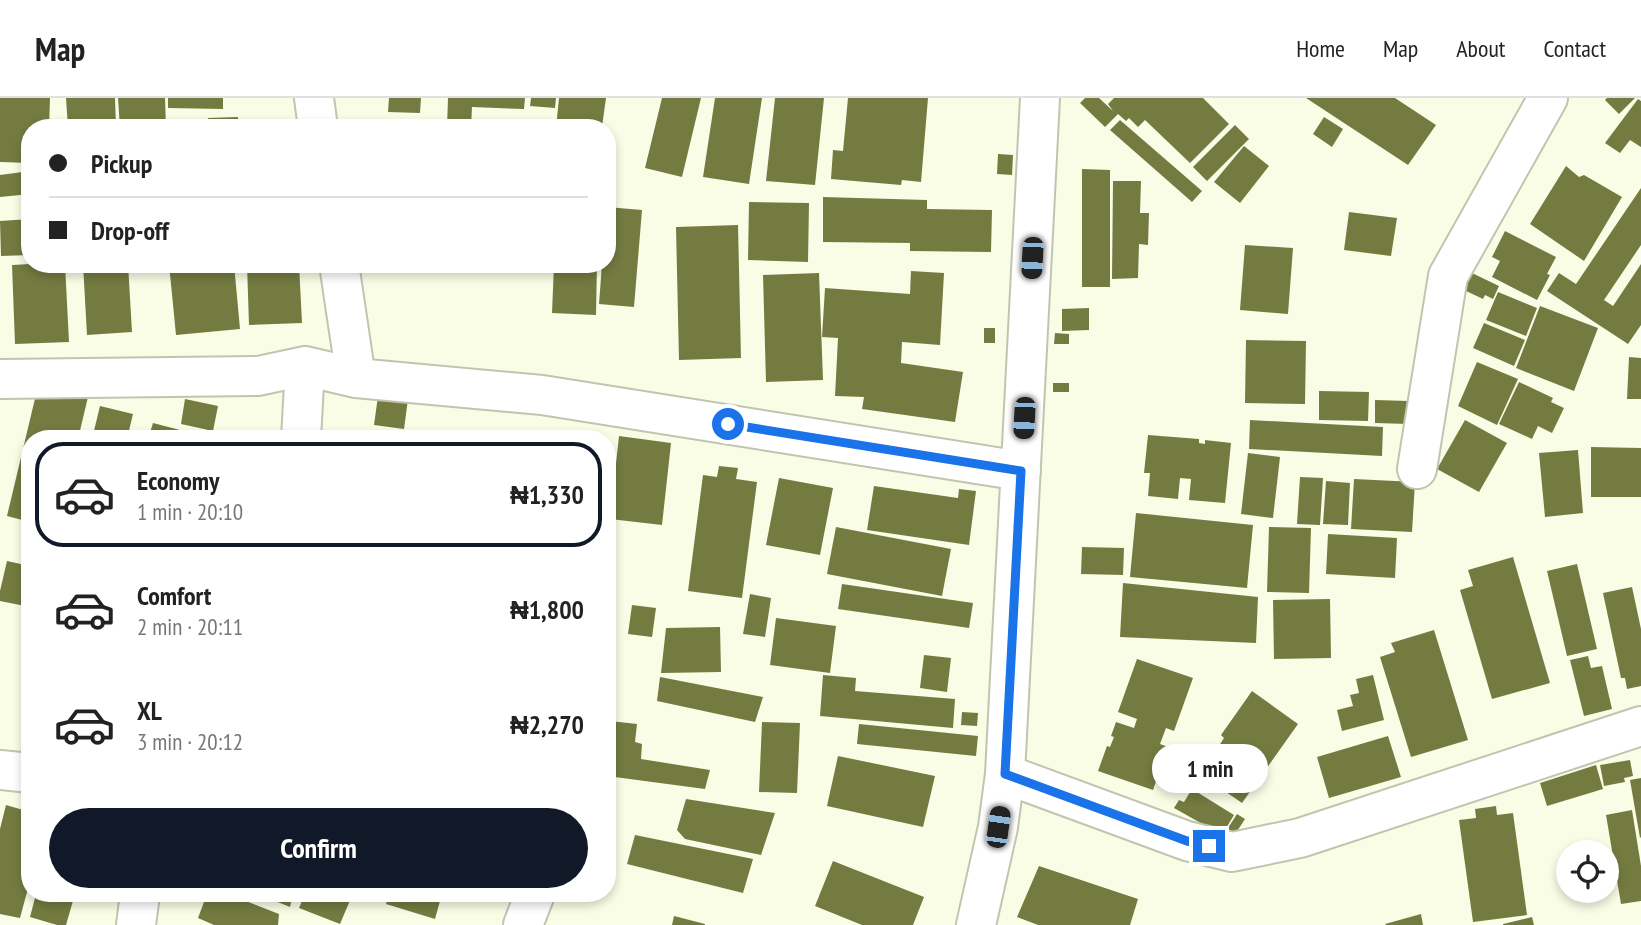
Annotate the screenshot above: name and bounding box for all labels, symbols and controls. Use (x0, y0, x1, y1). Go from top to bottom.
text: Map (35, 27, 85, 70)
text: Home (1296, 33, 1345, 64)
text: Map (1383, 33, 1418, 64)
text: About (1456, 33, 1505, 64)
text: Contact (1543, 33, 1606, 64)
text: Pickup (91, 147, 152, 180)
text: Drop-off (91, 214, 169, 247)
car (1021, 236, 1044, 280)
car (1013, 396, 1036, 440)
route start (712, 408, 744, 440)
icon: car (53, 463, 116, 526)
text: Economy (137, 464, 219, 497)
text: ₦1,330 (510, 478, 584, 511)
text: 1 min · 20:10 (137, 497, 243, 526)
icon: car (53, 578, 116, 641)
text: Comfort (137, 579, 211, 612)
text: ₦1,800 (510, 593, 584, 626)
text: 2 min · 20:11 (137, 612, 243, 641)
icon: car (53, 693, 116, 756)
text: XL (137, 694, 162, 727)
text: ₦2,270 (510, 708, 584, 741)
text: 3 min · 20:12 (137, 727, 243, 756)
callout: 1 min (1151, 744, 1267, 794)
text: 1 min (1187, 754, 1233, 783)
car (985, 805, 1012, 849)
button: Confirm (49, 808, 588, 888)
route end (1193, 830, 1225, 862)
map controls (1556, 840, 1619, 903)
button: locate (1556, 840, 1619, 903)

